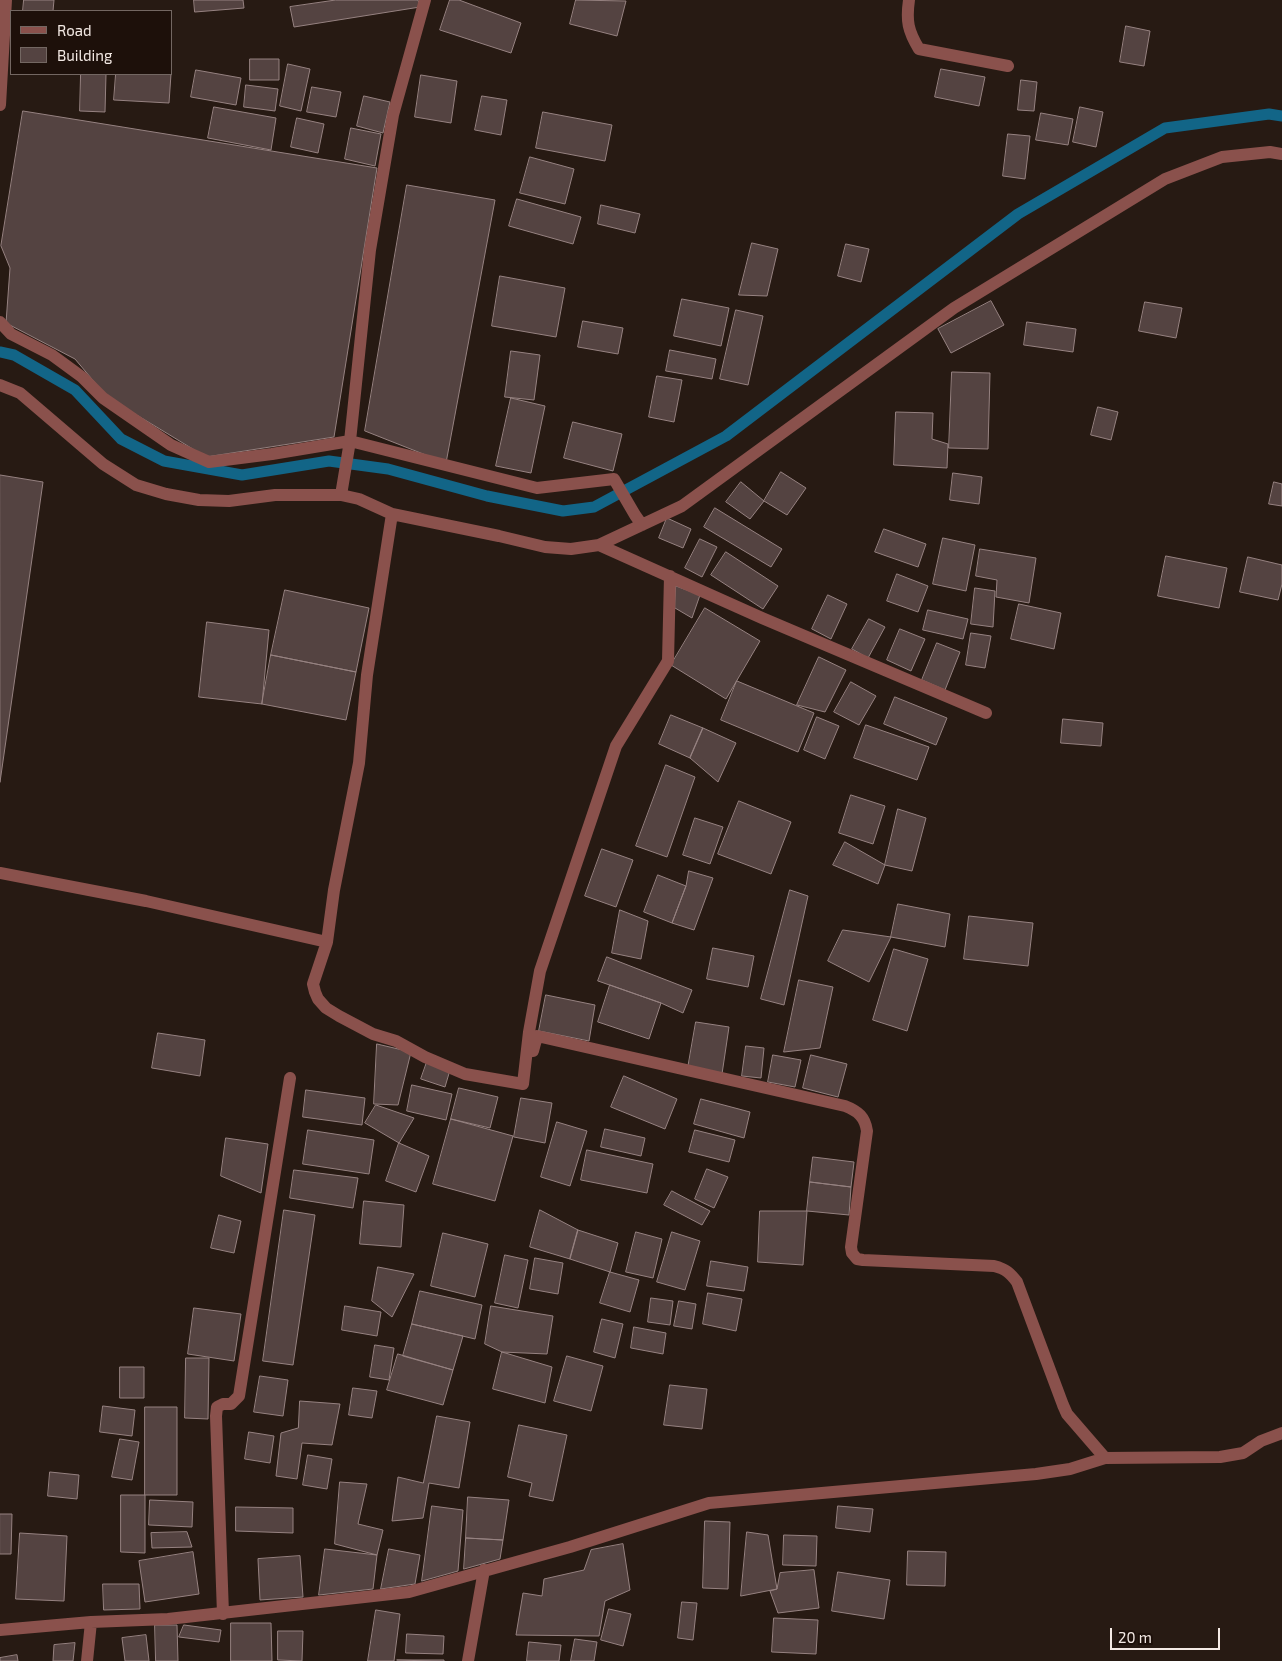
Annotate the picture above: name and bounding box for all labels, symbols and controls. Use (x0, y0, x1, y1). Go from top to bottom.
legend (10, 10, 172, 75)
text: Road (57, 21, 92, 39)
text: Building (57, 46, 112, 64)
scale bar (1112, 1618, 1222, 1650)
text: 20 m (1118, 1628, 1152, 1646)

